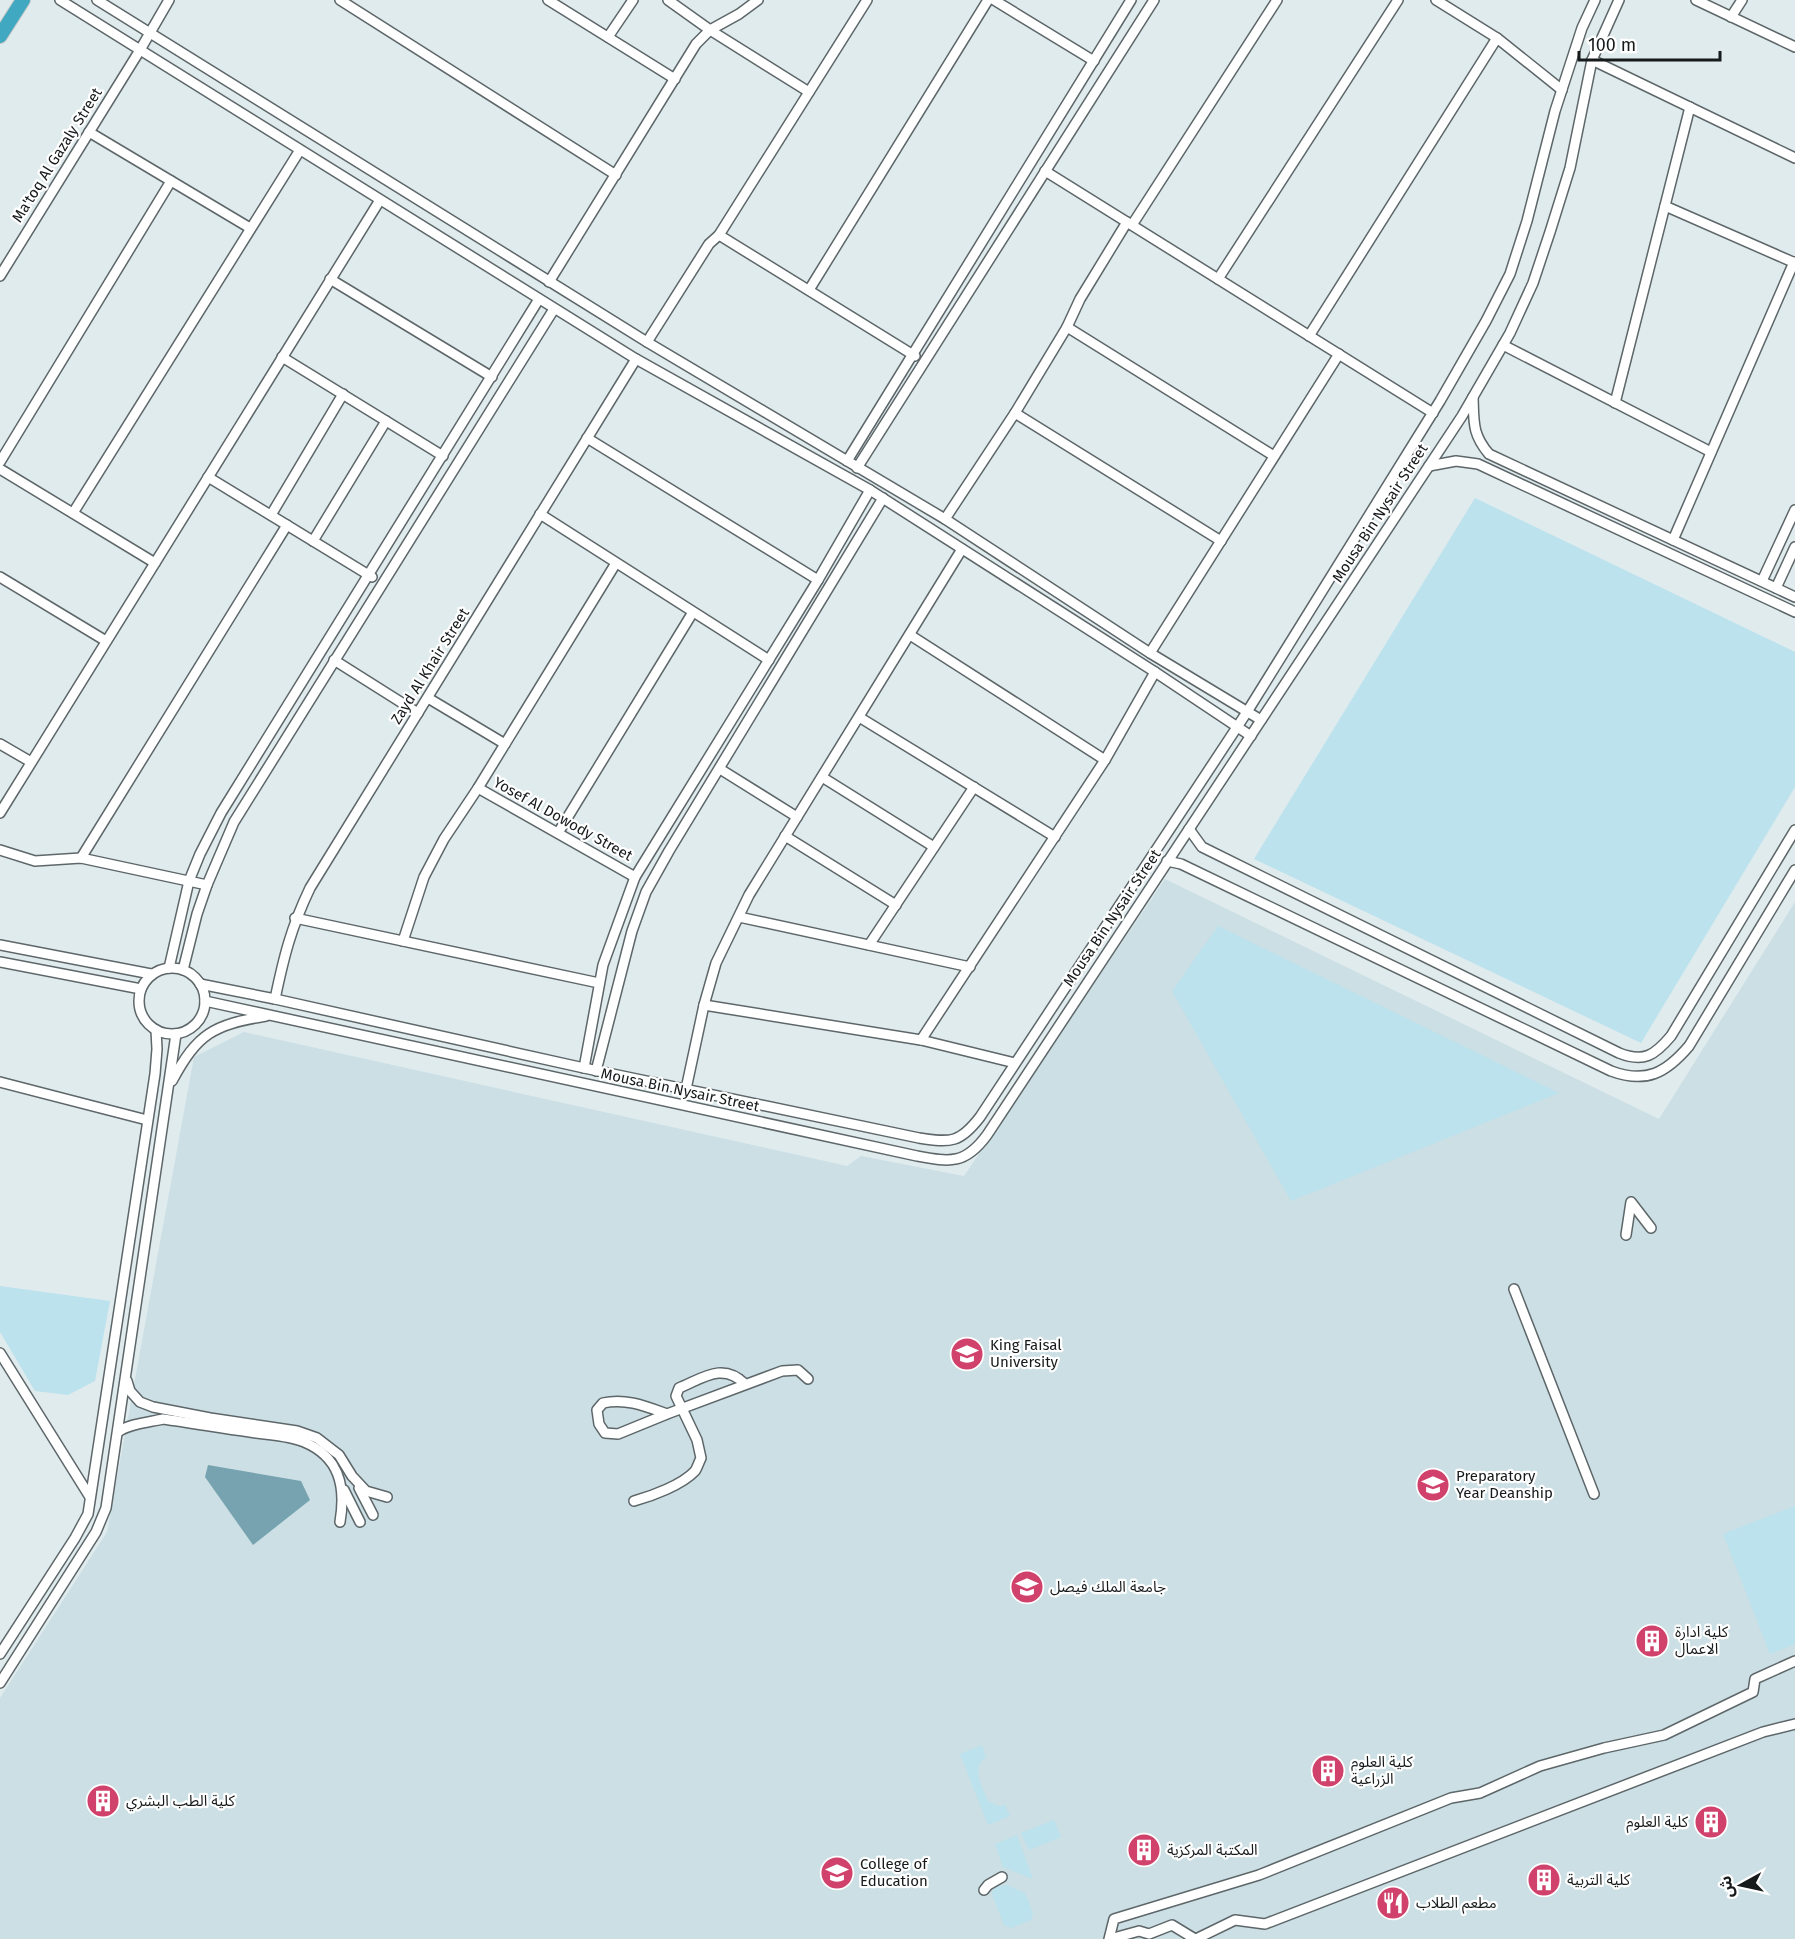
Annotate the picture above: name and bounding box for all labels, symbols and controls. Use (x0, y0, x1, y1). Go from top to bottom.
scale bar (1579, 24, 1720, 62)
text: 100 m (1588, 34, 1636, 56)
street label: Ma'toq Al Gazaly Street (8, 84, 106, 226)
street label: Mousa Bin Nysair Street (1328, 440, 1432, 586)
street label: Zayd Al Khair Street (387, 604, 473, 727)
street label: Yosef Al Dowody Street (490, 773, 636, 865)
street label: Mousa Bin Nysair Street (1059, 846, 1165, 990)
street label: Mousa Bin Nysair Street (599, 1064, 761, 1116)
school or university icon: King Faisal University (949, 1336, 985, 1372)
place label: King Faisal University (990, 1336, 1062, 1371)
school or university icon: Preparatory Year Deanship (1415, 1467, 1451, 1503)
place label: Preparatory Year Deanship (1456, 1467, 1553, 1502)
school or university icon: جامعة الملك فيصل (1009, 1569, 1045, 1605)
place label: جامعة الملك فيصل (1050, 1578, 1166, 1596)
building icon: كلية ادارة الاعمال (1634, 1623, 1670, 1659)
place label: كلية ادارة الاعمال (1675, 1623, 1729, 1658)
building icon: كلية العلوم الزراعية (1310, 1753, 1346, 1789)
place label: كلية العلوم الزراعية (1351, 1753, 1413, 1788)
building icon: كلية الطب البشري (85, 1783, 121, 1819)
place label: كلية الطب البشري (126, 1792, 236, 1812)
building icon: كلية العلوم (1693, 1804, 1729, 1840)
place label: كلية العلوم (1626, 1813, 1689, 1833)
building icon: المكتبة المركزية (1126, 1832, 1162, 1868)
place label: المكتبة المركزية (1167, 1841, 1258, 1859)
school or university icon: College of Education (819, 1855, 855, 1891)
place label: College of Education (860, 1855, 928, 1890)
north arrow (1711, 1855, 1771, 1915)
building icon: كلية التربية (1526, 1862, 1562, 1898)
place label: كلية التربية (1567, 1871, 1631, 1889)
text: ش (1716, 1875, 1738, 1899)
restaurant icon: مطعم الطلاب (1375, 1885, 1411, 1921)
place label: مطعم الطلاب (1416, 1894, 1497, 1914)

